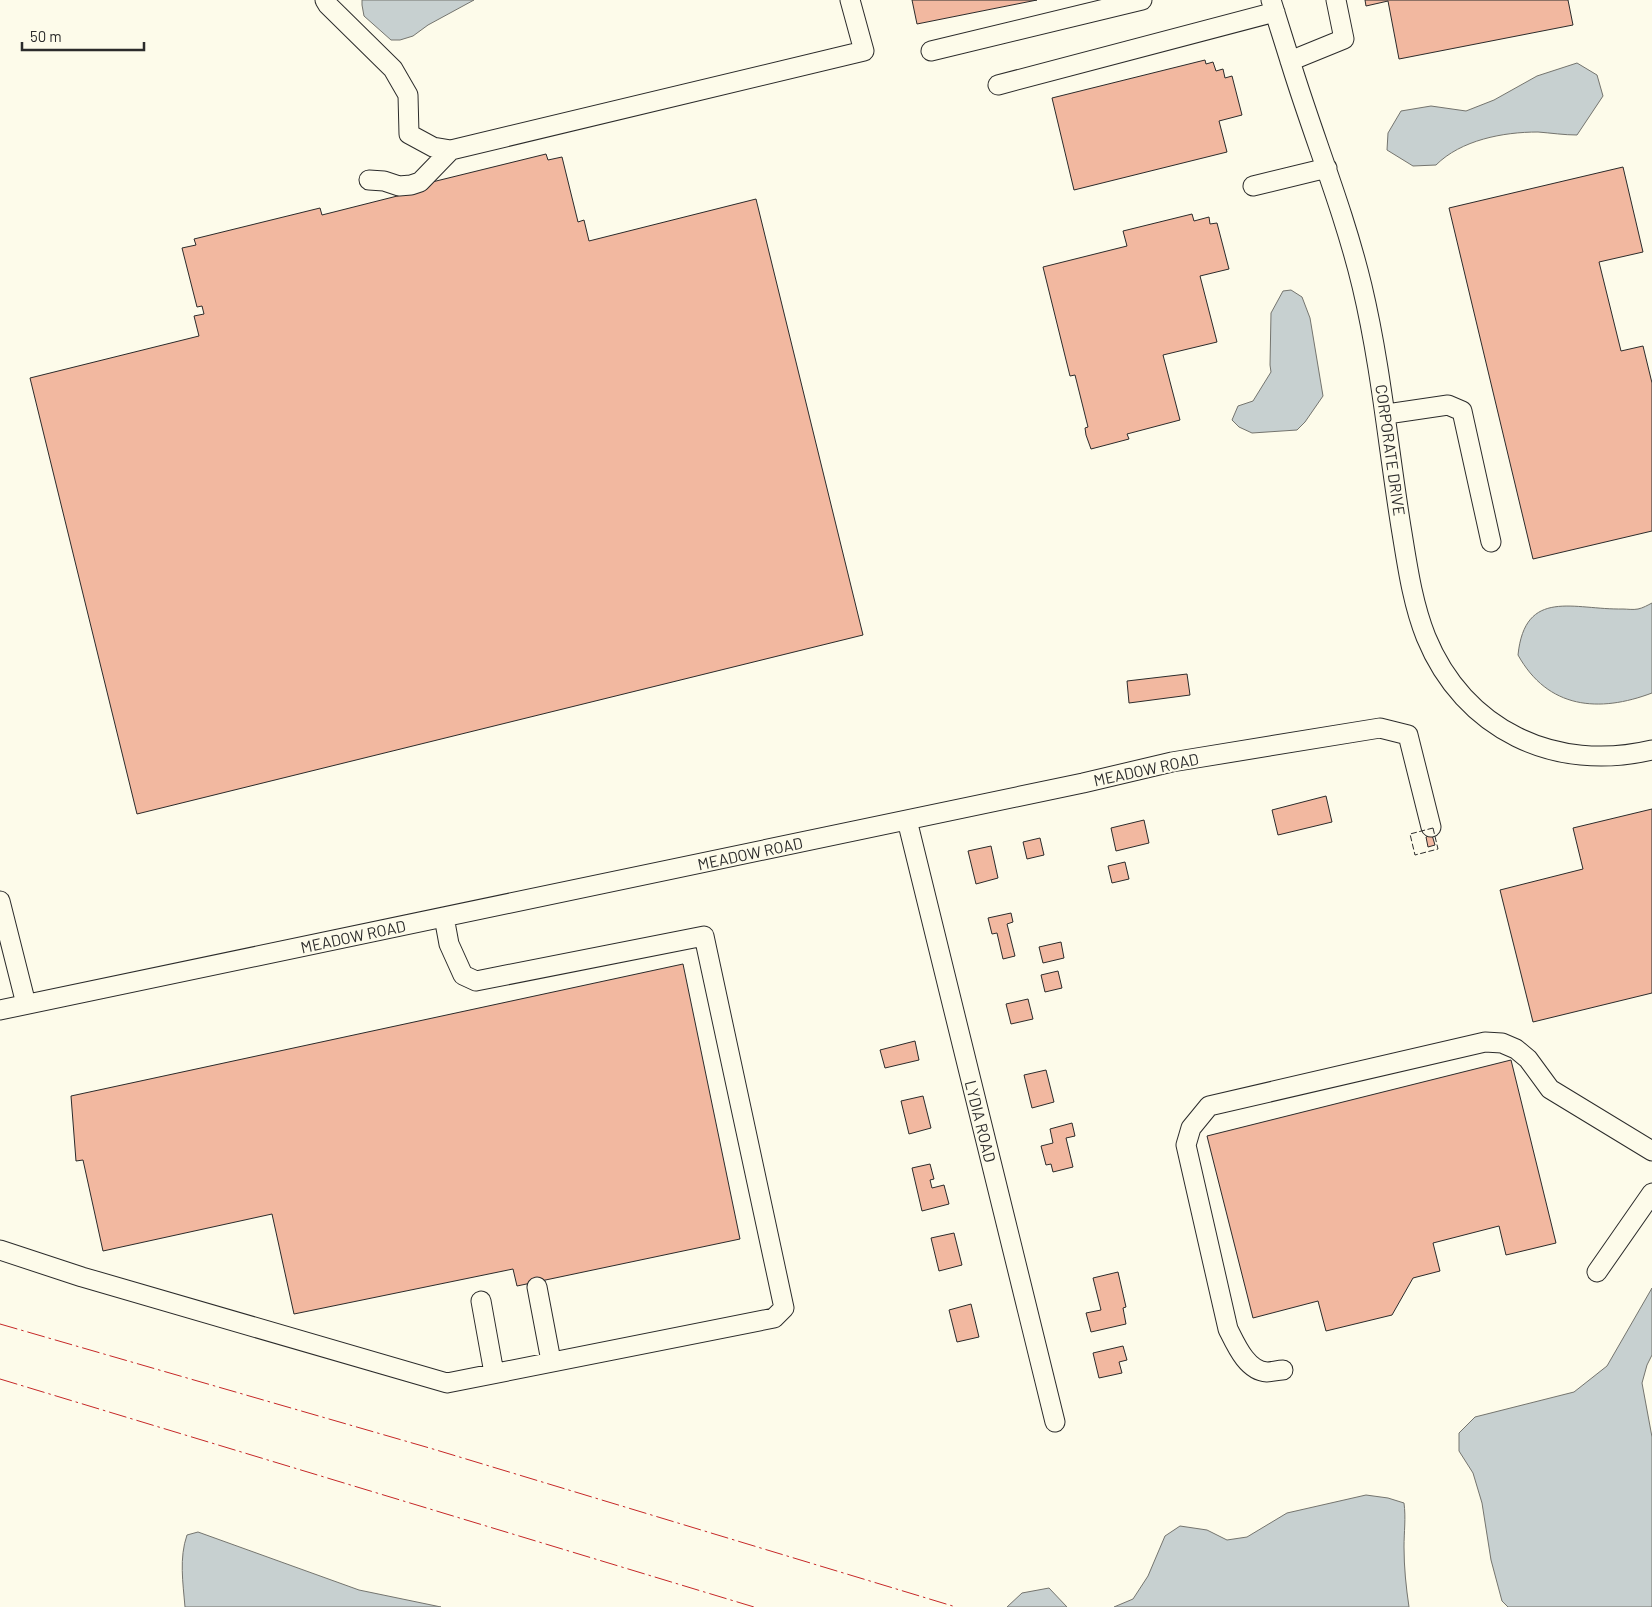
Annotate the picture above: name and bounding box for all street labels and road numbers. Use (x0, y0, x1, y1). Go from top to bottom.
street label: CORPORATE DRIVE (1372, 383, 1410, 517)
street label: MEADOW ROAD (1092, 749, 1200, 789)
street label: MEADOW ROAD (696, 833, 804, 873)
street label: MEADOW ROAD (299, 916, 407, 956)
street label: LYDIA ROAD (962, 1078, 1000, 1164)

